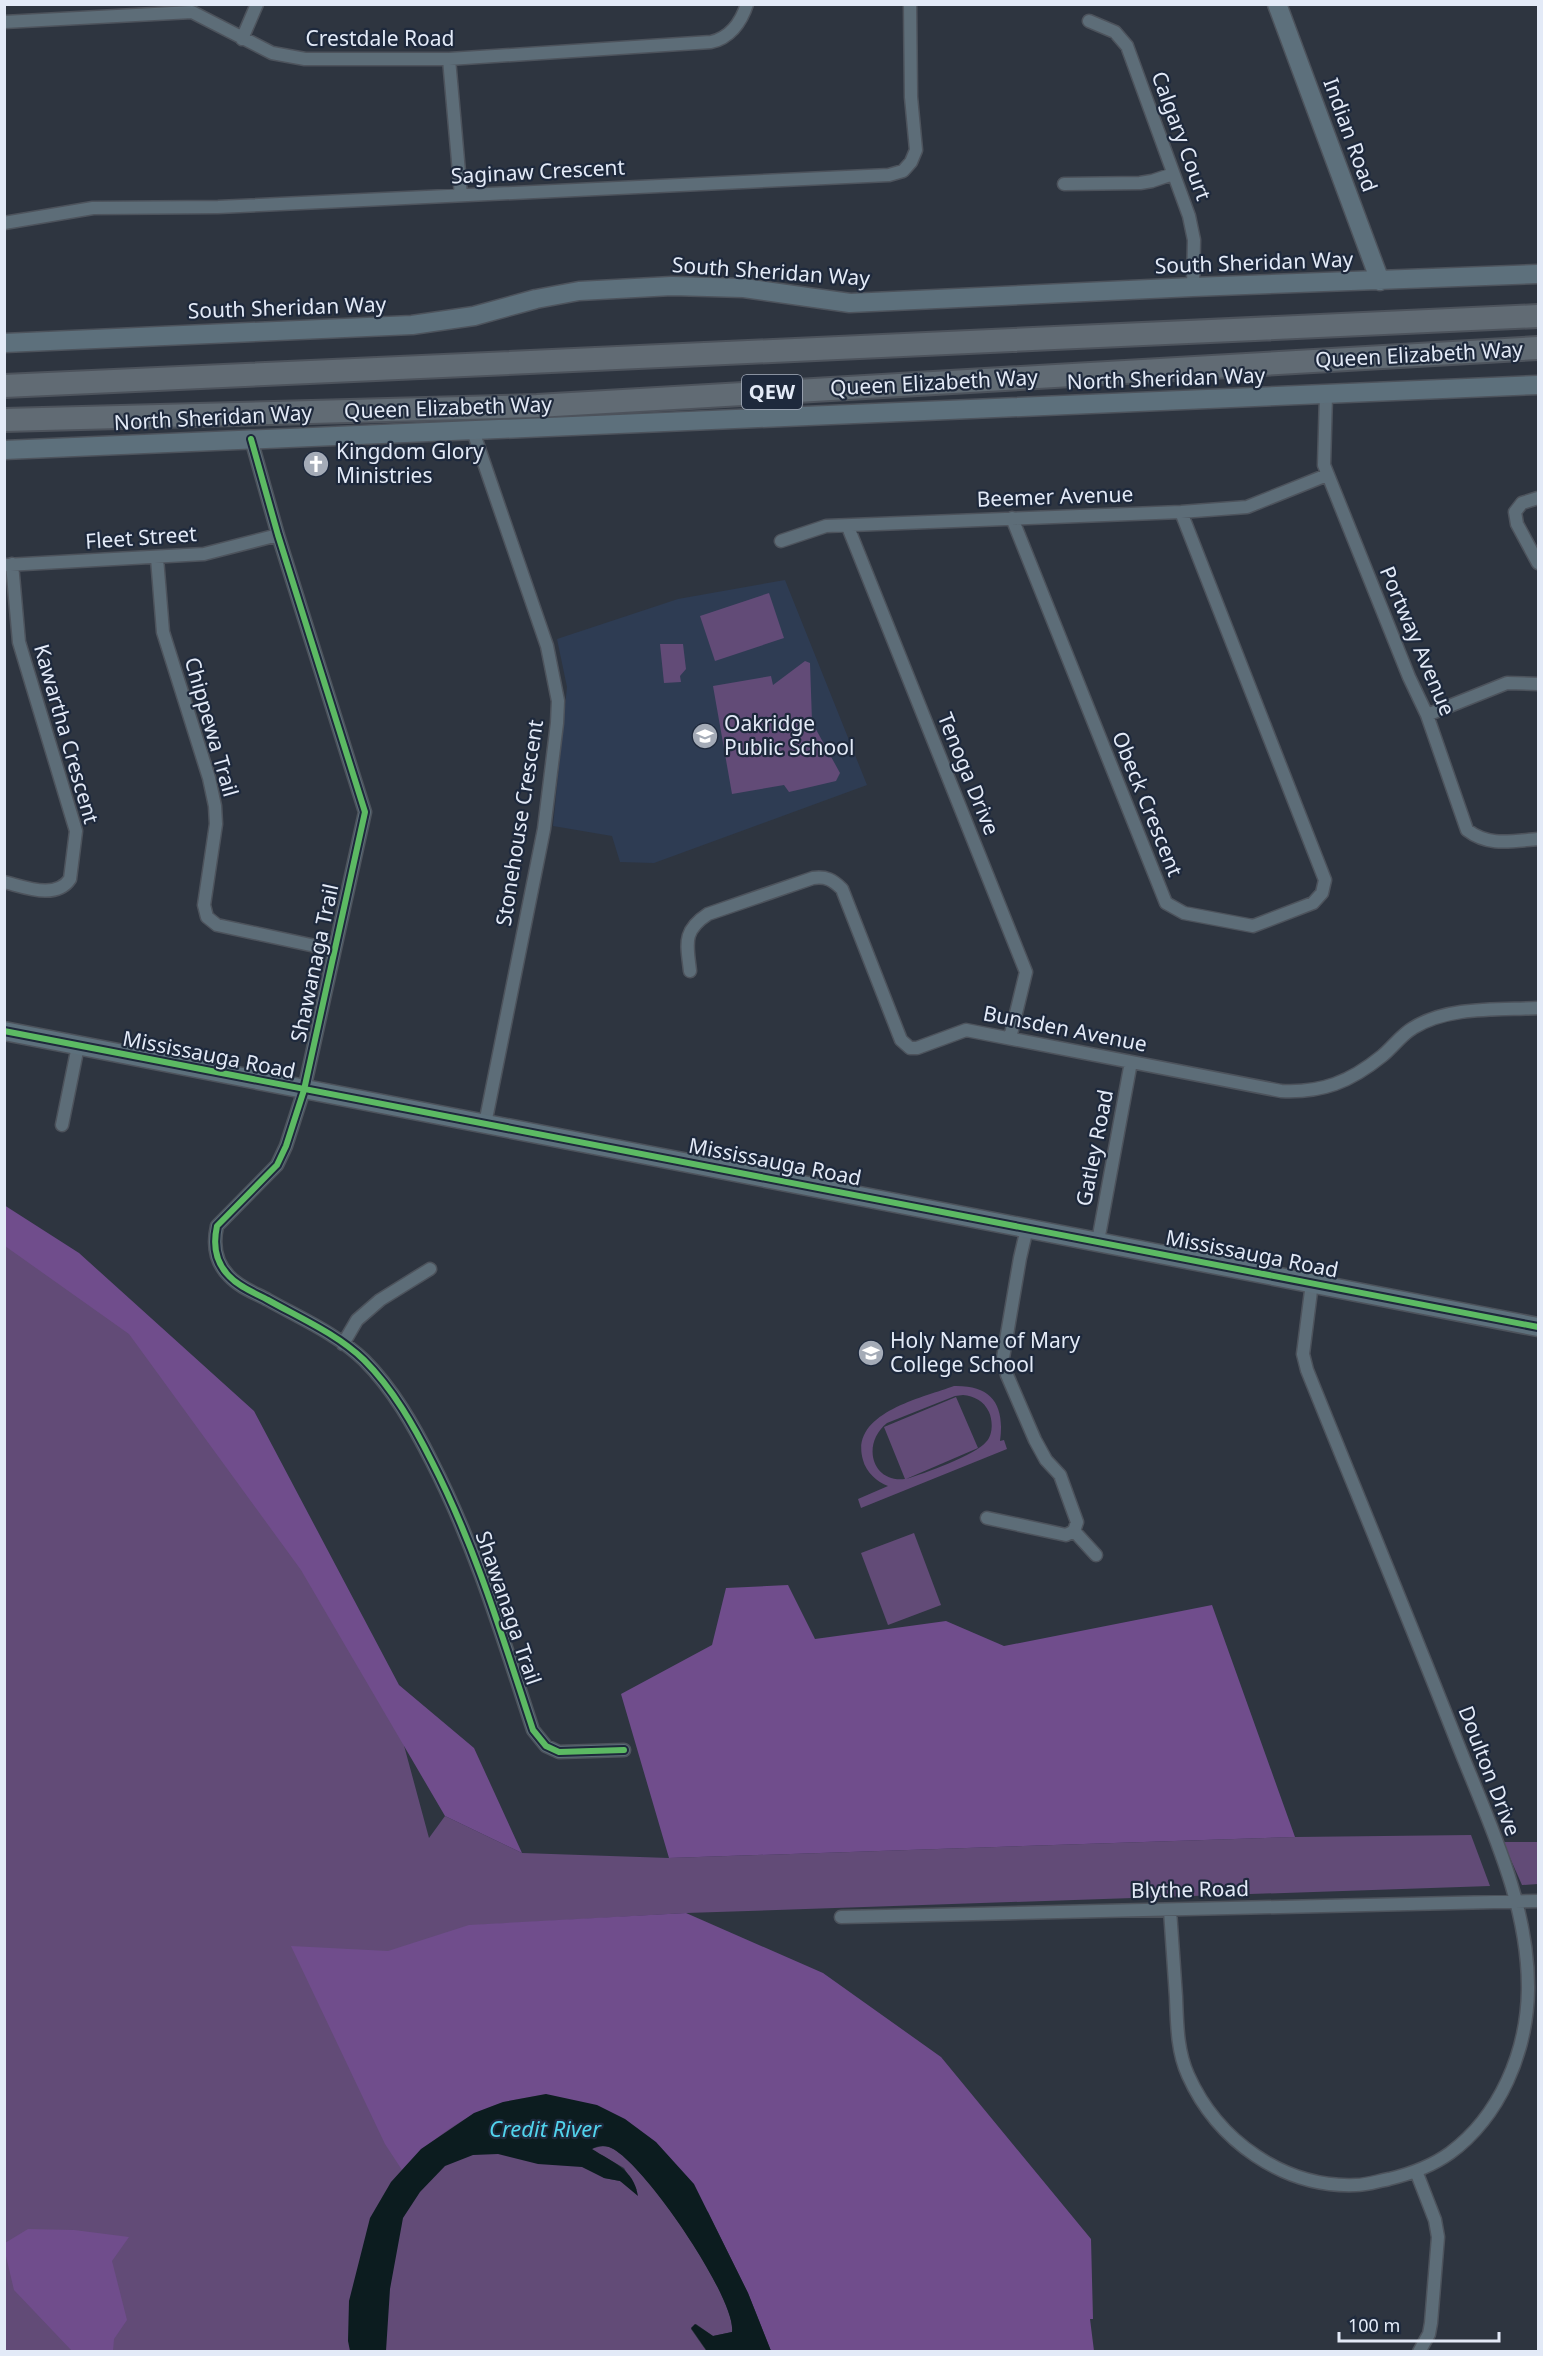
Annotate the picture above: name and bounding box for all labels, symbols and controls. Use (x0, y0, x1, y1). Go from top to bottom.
street label: Crestdale Road (306, 24, 454, 52)
street label: Calgary Court (1146, 67, 1218, 204)
street label: Indian Road (1317, 74, 1384, 195)
street label: Saginaw Crescent (450, 152, 626, 190)
street label: South Sheridan Way (1154, 245, 1354, 279)
street label: South Sheridan Way (671, 250, 871, 292)
street label: South Sheridan Way (187, 290, 387, 324)
street label: Queen Elizabeth Way (1314, 335, 1524, 373)
street label: North Sheridan Way (1066, 361, 1266, 395)
street label: Queen Elizabeth Way (829, 363, 1039, 401)
road number: QEW (742, 375, 802, 409)
street label: Queen Elizabeth Way (344, 389, 553, 425)
street label: North Sheridan Way (113, 398, 313, 436)
place label: Kingdom Glory Ministries (336, 437, 484, 489)
church icon: Kingdom Glory Ministries (301, 449, 331, 479)
street label: Beemer Avenue (976, 479, 1134, 513)
street label: Fleet Street (84, 519, 198, 555)
street label: Portway Avenue (1374, 562, 1462, 720)
street label: Kawartha Crescent (28, 641, 106, 827)
street label: Chippewa Trail (179, 654, 245, 800)
street label: Tenoga Drive (932, 708, 1006, 839)
place label: Oakridge Public School (724, 709, 854, 761)
street label: Stonehouse Crescent (489, 717, 549, 928)
school or university icon: Oakridge Public School (690, 721, 720, 751)
street label: Obeck Crescent (1106, 727, 1190, 881)
street label: Shawanaga Trail (284, 881, 344, 1044)
street label: Bunsden Avenue (981, 998, 1150, 1058)
street label: Mississauga Road (120, 1024, 298, 1085)
street label: Gatley Road (1069, 1087, 1119, 1208)
street label: Mississauga Road (686, 1131, 864, 1192)
street label: Mississauga Road (1163, 1223, 1341, 1284)
place label: Holy Name of Mary College School (890, 1326, 1080, 1378)
school or university icon: Holy Name of Mary College School (856, 1338, 886, 1368)
street label: Shawanaga Trail (470, 1527, 548, 1688)
street label: Doulton Drive (1452, 1702, 1528, 1840)
street label: Blythe Road (1131, 1874, 1249, 1904)
water label: Credit River (489, 2113, 602, 2143)
scale bar (1339, 2305, 1500, 2343)
text: 100 m (1348, 2313, 1400, 2337)

